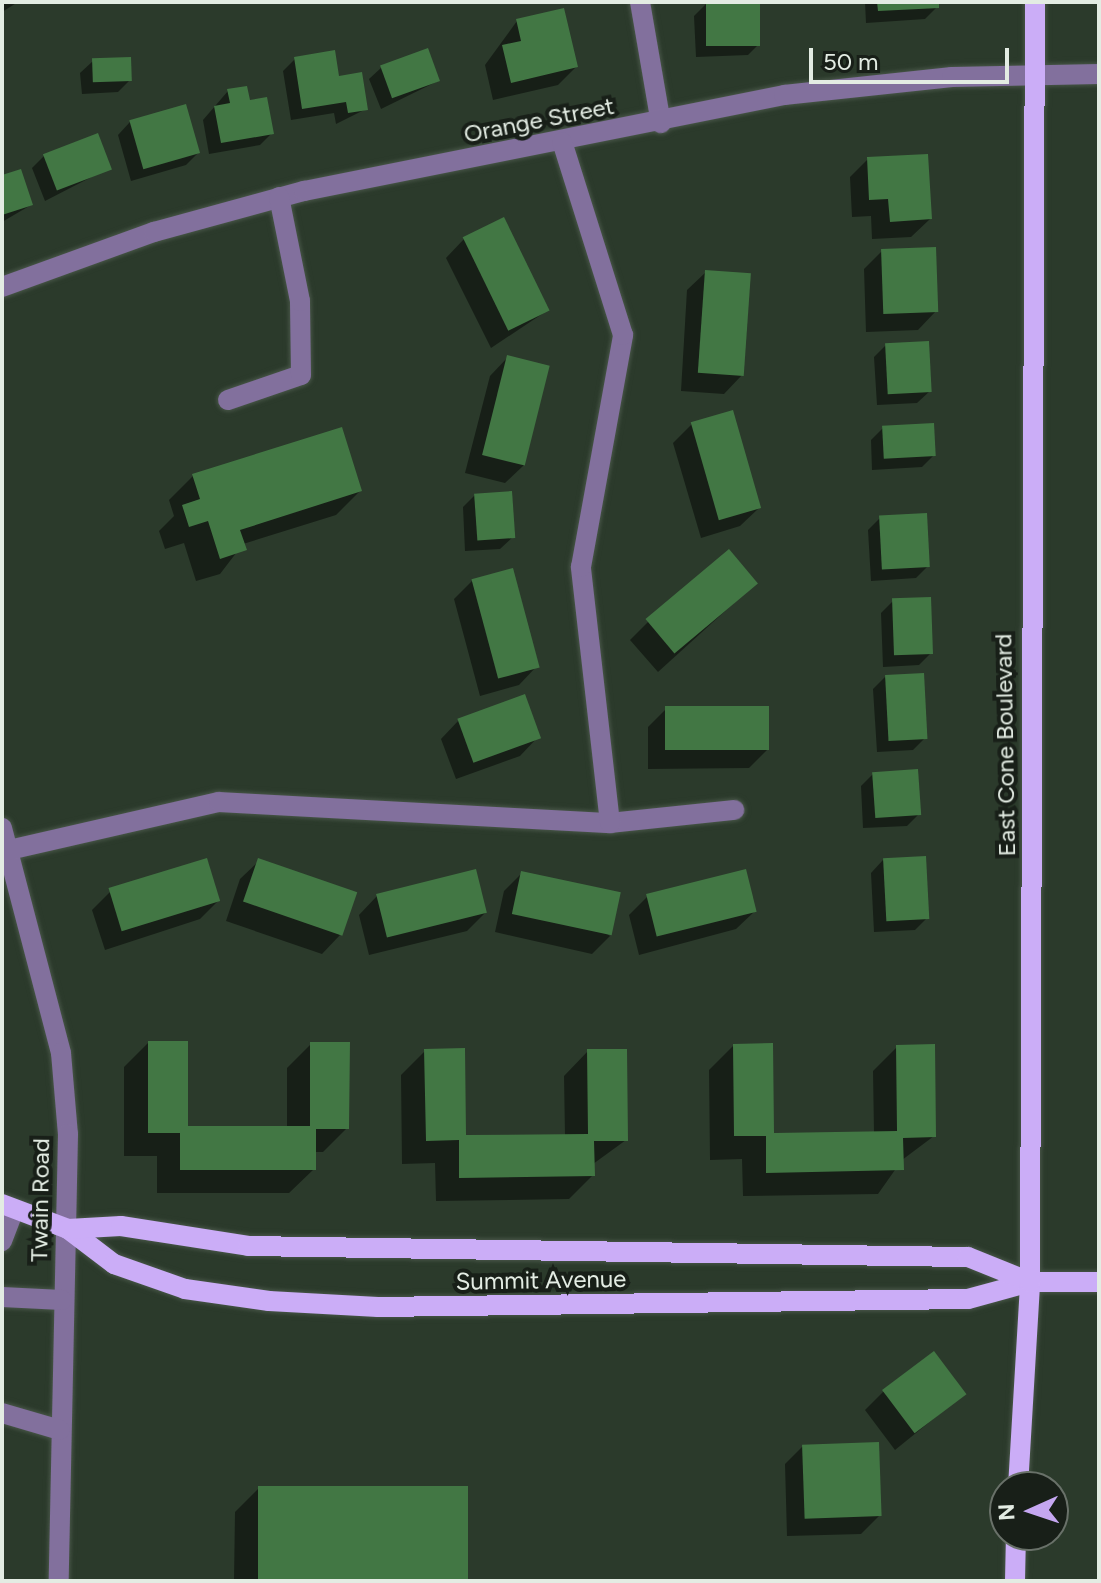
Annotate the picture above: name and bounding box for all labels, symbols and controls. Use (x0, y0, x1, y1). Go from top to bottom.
scale bar (813, 32, 1013, 82)
text: 50 m (823, 47, 879, 76)
street label: Orange Street (461, 91, 617, 149)
street label: East Cone Boulevard (989, 633, 1021, 857)
street label: Twain Road (25, 1138, 55, 1262)
street label: Summit Avenue (455, 1264, 627, 1296)
north arrow (989, 1471, 1069, 1551)
text: N (993, 1503, 1020, 1521)

